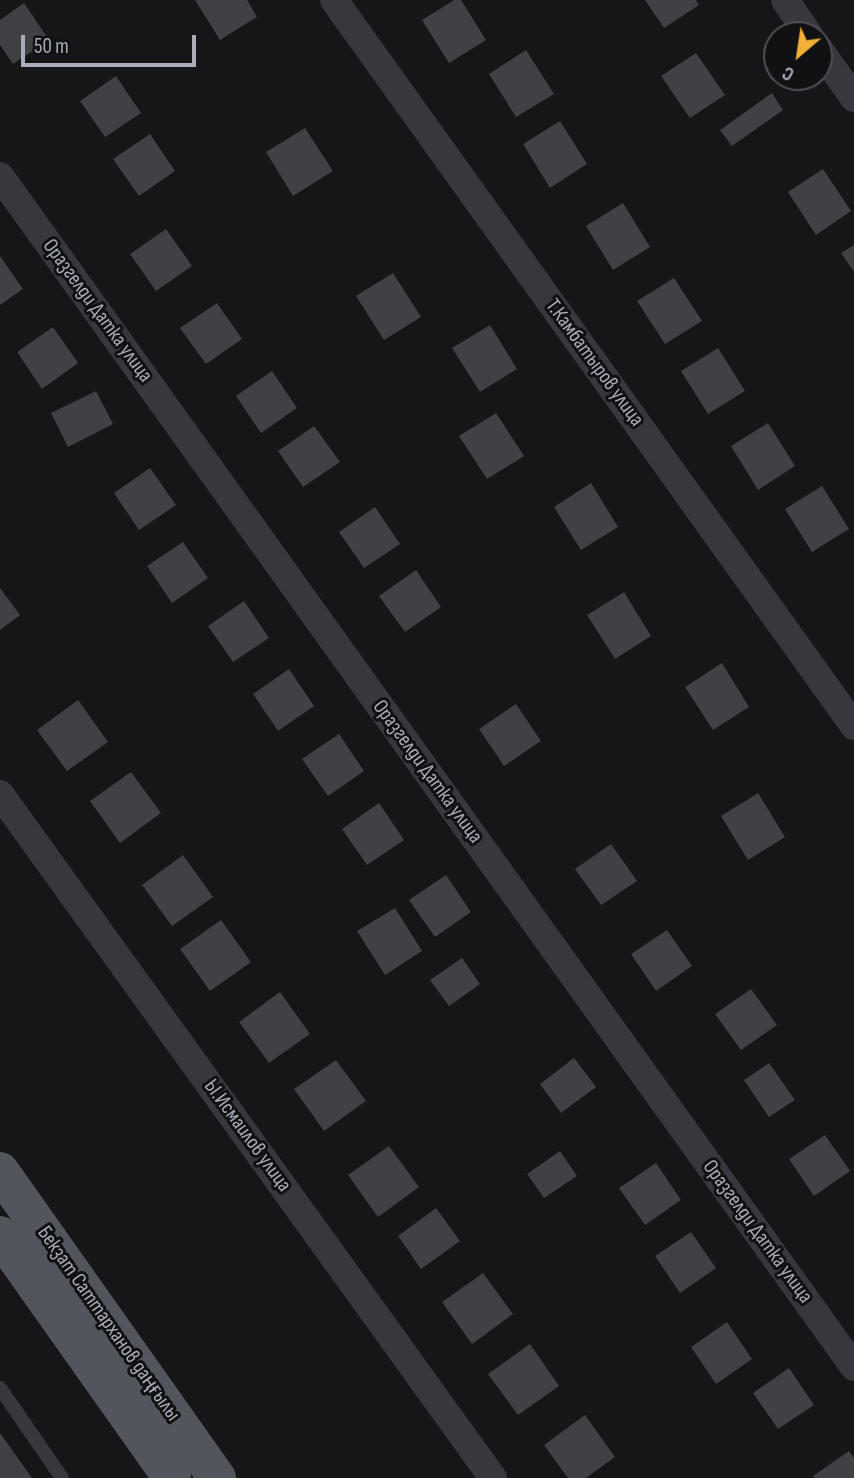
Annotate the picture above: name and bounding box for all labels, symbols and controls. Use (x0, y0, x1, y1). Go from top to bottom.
scale bar (24, 21, 200, 65)
north arrow (763, 21, 833, 91)
text: 50 m (34, 34, 69, 59)
text: С (779, 61, 798, 85)
street label: Оразгелди Датка улица (37, 234, 157, 388)
street label: Т.Камбатыров улица (539, 294, 649, 432)
street label: Оразгелди Датка улица (367, 695, 487, 849)
street label: Ы.Исмаилов улица (198, 1075, 296, 1197)
street label: Оразгелди Датка улица (697, 1155, 817, 1309)
street label: Бекзат Саттарханов даңғылы (31, 1222, 185, 1426)

